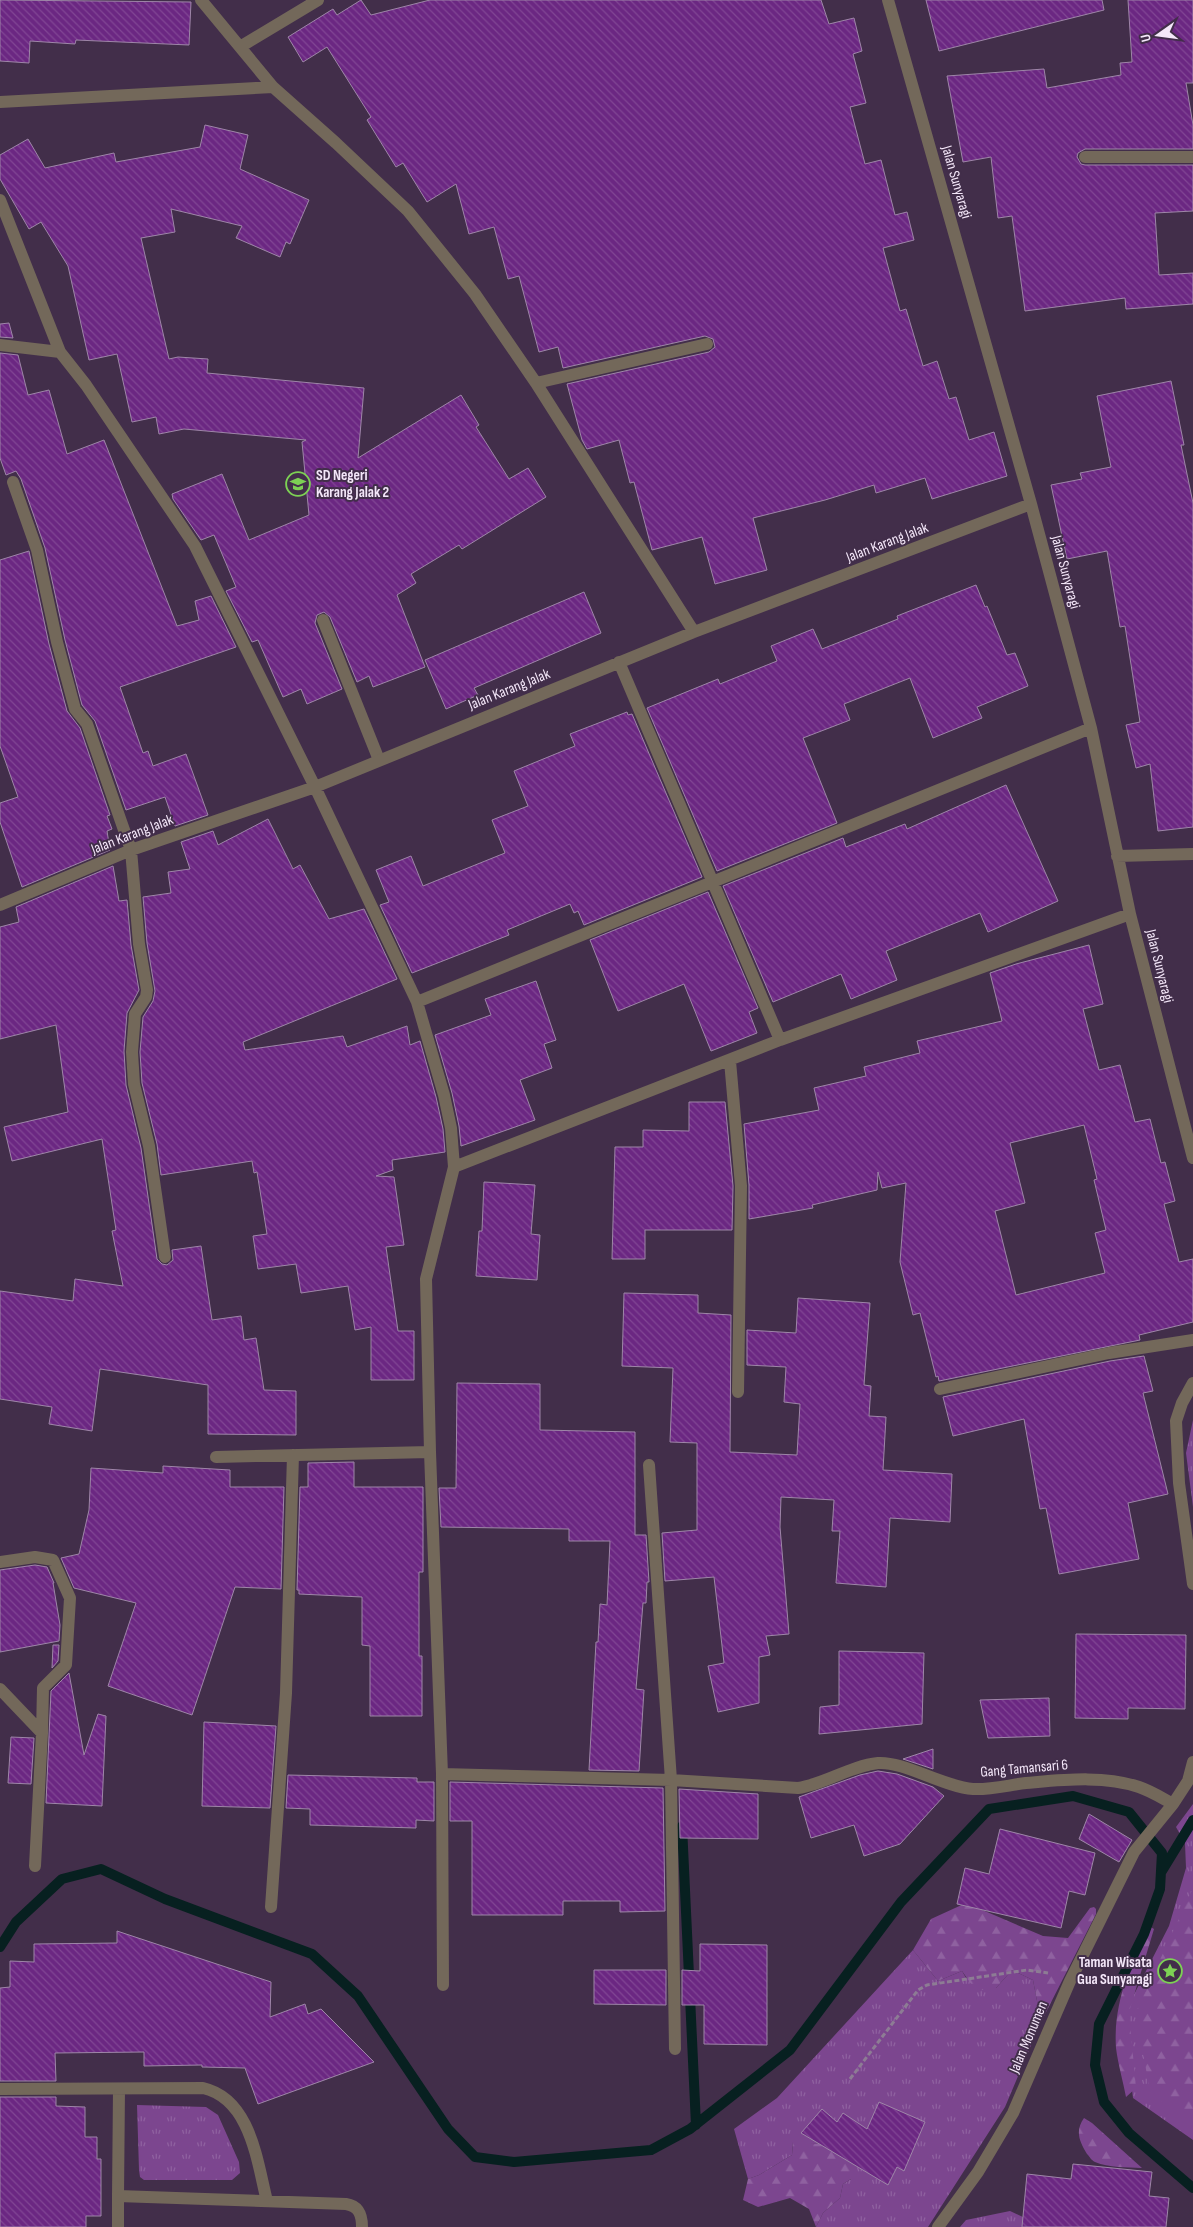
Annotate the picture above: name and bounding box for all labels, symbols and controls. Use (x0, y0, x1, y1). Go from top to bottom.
north arrow (1133, 10, 1183, 60)
text: U (1137, 32, 1155, 44)
street label: Jalan Sunyaragi (937, 142, 976, 221)
place label: SD Negeri Karang Jalak 2 (316, 466, 389, 502)
school or university icon: SD Negeri Karang Jalak 2 (285, 471, 311, 497)
street label: Jalan Karang Jalak (842, 518, 931, 567)
street label: Jalan Sunyaragi (1046, 532, 1084, 611)
street label: Jalan Karang Jalak (465, 664, 553, 715)
street label: Jalan Karang Jalak (87, 810, 176, 859)
street label: Jalan Sunyaragi (1141, 926, 1178, 1005)
street label: Gang Tamansari 6 (979, 1755, 1069, 1782)
place label: Taman Wisata Gua Sunyaragi (1077, 1953, 1152, 1989)
place icon: Taman Wisata Gua Sunyaragi (1157, 1958, 1183, 1984)
street label: Jalan Monumen (1004, 1998, 1052, 2077)

